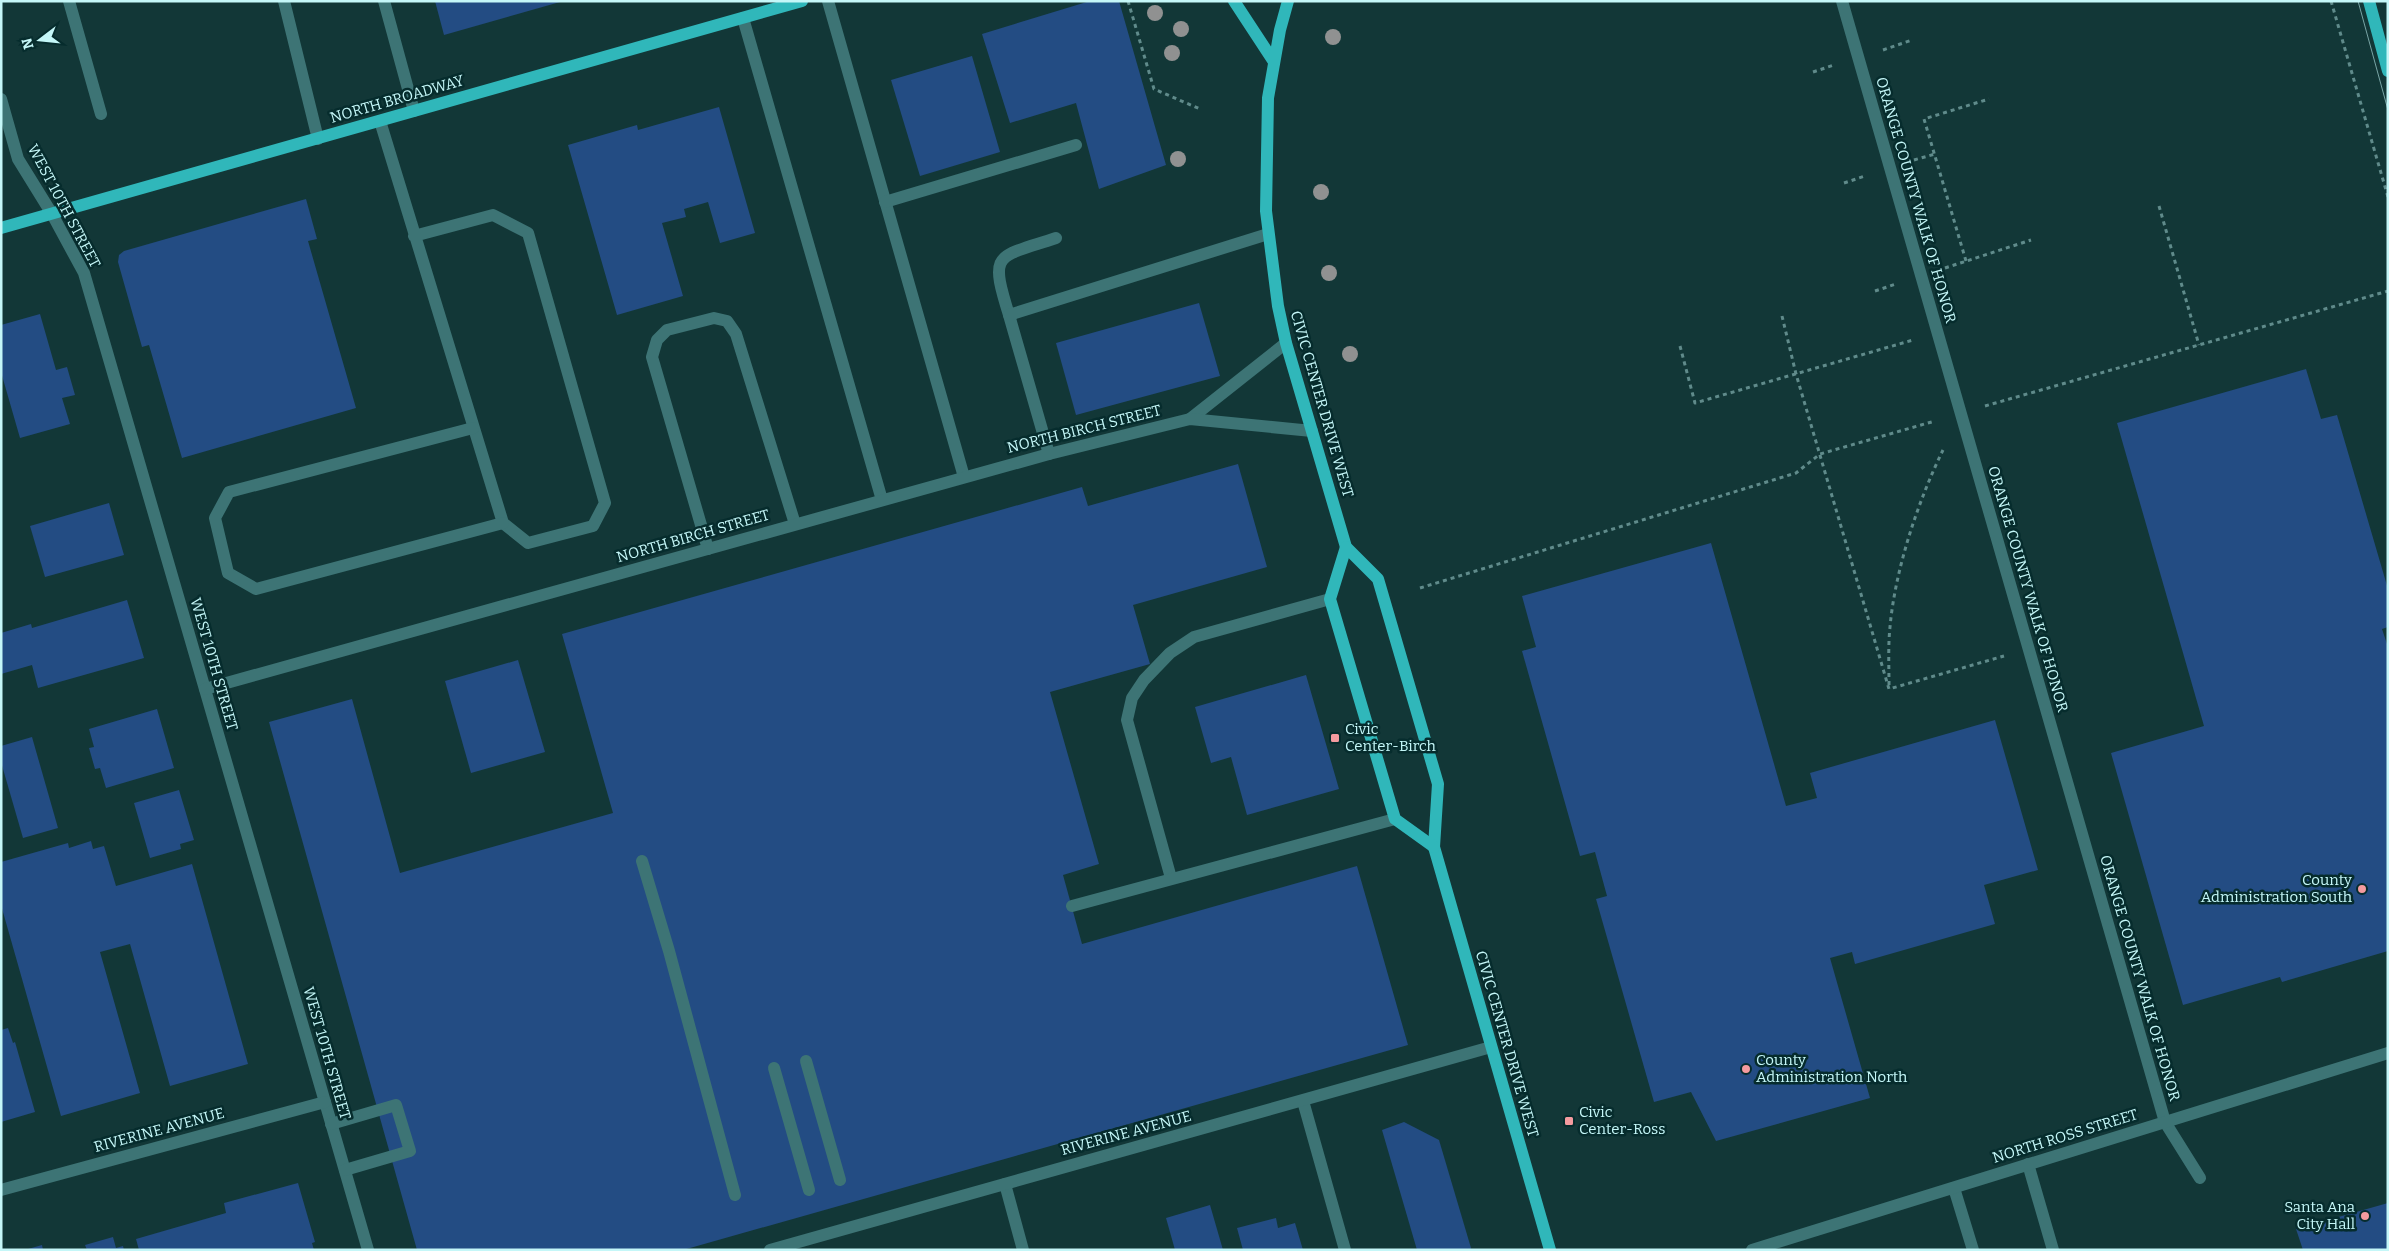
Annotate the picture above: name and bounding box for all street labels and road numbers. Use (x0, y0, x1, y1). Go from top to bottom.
street label: NORTH BROADWAY (328, 71, 467, 127)
street label: ORANGE COUNTY WALK OF HONOR (1872, 75, 1960, 325)
street label: WEST 10TH STREET (24, 141, 104, 271)
street label: CIVIC CENTER DRIVE WEST (1287, 309, 1357, 500)
street label: NORTH BIRCH STREET (1005, 401, 1163, 457)
street label: ORANGE COUNTY WALK OF HONOR (1984, 464, 2072, 714)
street label: NORTH BIRCH STREET (614, 505, 772, 566)
street label: WEST 10TH STREET (186, 596, 242, 733)
street label: ORANGE COUNTY WALK OF HONOR (2096, 853, 2184, 1103)
street label: CIVIC CENTER DRIVE WEST (1472, 949, 1542, 1140)
street label: WEST 10TH STREET (299, 985, 355, 1122)
street label: RIVERINE AVENUE (92, 1104, 226, 1156)
street label: NORTH ROSS STREET (1990, 1105, 2140, 1167)
street label: RIVERINE AVENUE (1059, 1107, 1193, 1159)

